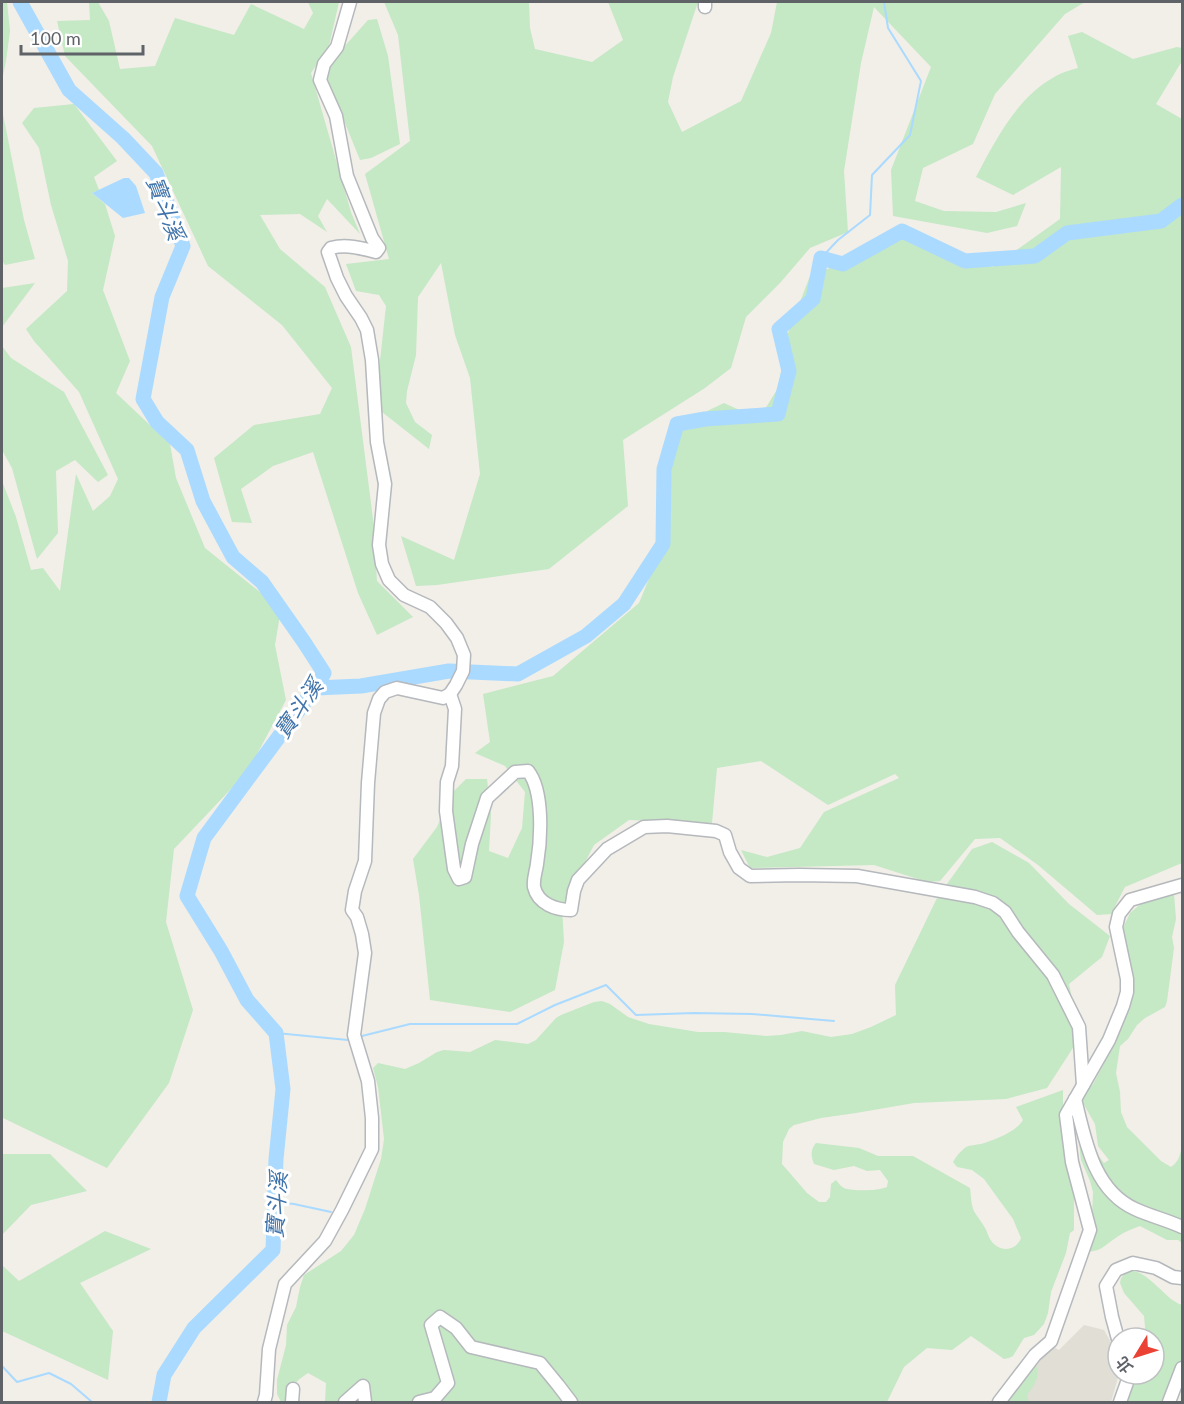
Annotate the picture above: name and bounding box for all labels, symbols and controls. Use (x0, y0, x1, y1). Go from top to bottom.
scale bar (21, 18, 142, 56)
text: 100 m (30, 27, 81, 49)
water label: 寶斗溪 (142, 172, 192, 246)
water label: 寶斗溪 (268, 671, 330, 743)
water label: 寶斗溪 (260, 1168, 292, 1239)
north arrow (1106, 1326, 1166, 1386)
text: 北 (1111, 1353, 1136, 1378)

